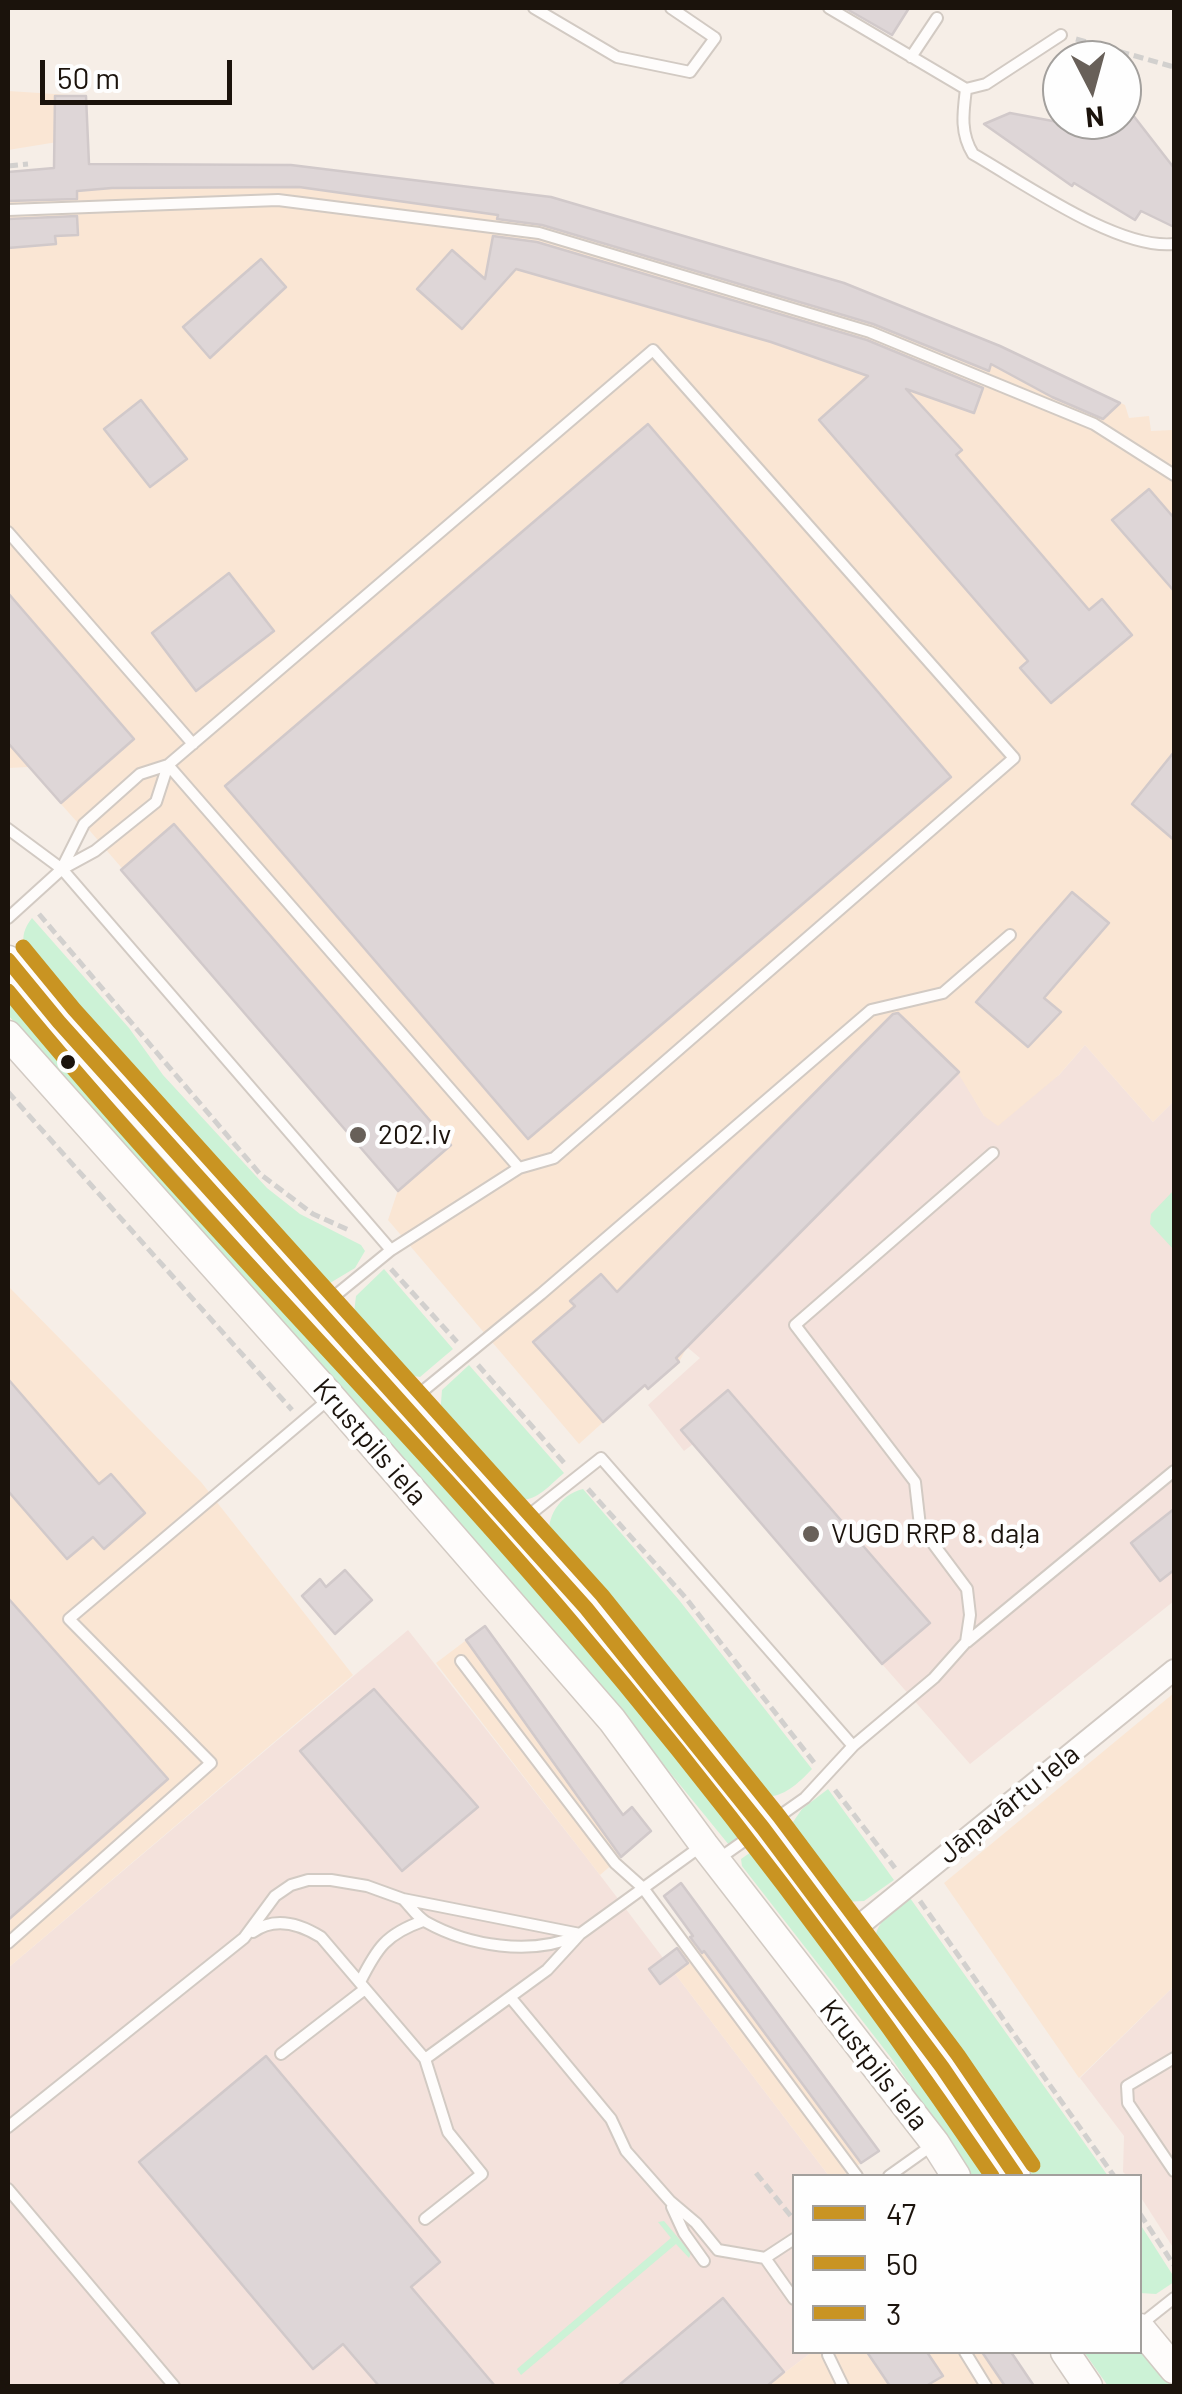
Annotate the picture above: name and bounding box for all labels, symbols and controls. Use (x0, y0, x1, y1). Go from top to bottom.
scale bar (45, 40, 238, 102)
north arrow (1042, 40, 1142, 140)
text: 50 m (57, 59, 120, 95)
text: N (1084, 100, 1106, 136)
unlabelled marker (58, 1052, 78, 1072)
place label: 202.lv (378, 1118, 451, 1152)
marker: 202.lv (347, 1124, 369, 1146)
street label: Krustpils iela (306, 1372, 434, 1512)
place label: VUGD RRP 8. daļa (831, 1517, 1040, 1551)
marker: VUGD RRP 8. daļa (800, 1523, 822, 1545)
street label: Jāņavārtu iela (932, 1737, 1086, 1871)
street label: Krustpils iela (812, 1993, 936, 2137)
legend (792, 2174, 1142, 2354)
text: 47 (886, 2195, 916, 2231)
text: 50 (886, 2245, 918, 2281)
text: 3 (886, 2295, 901, 2331)

